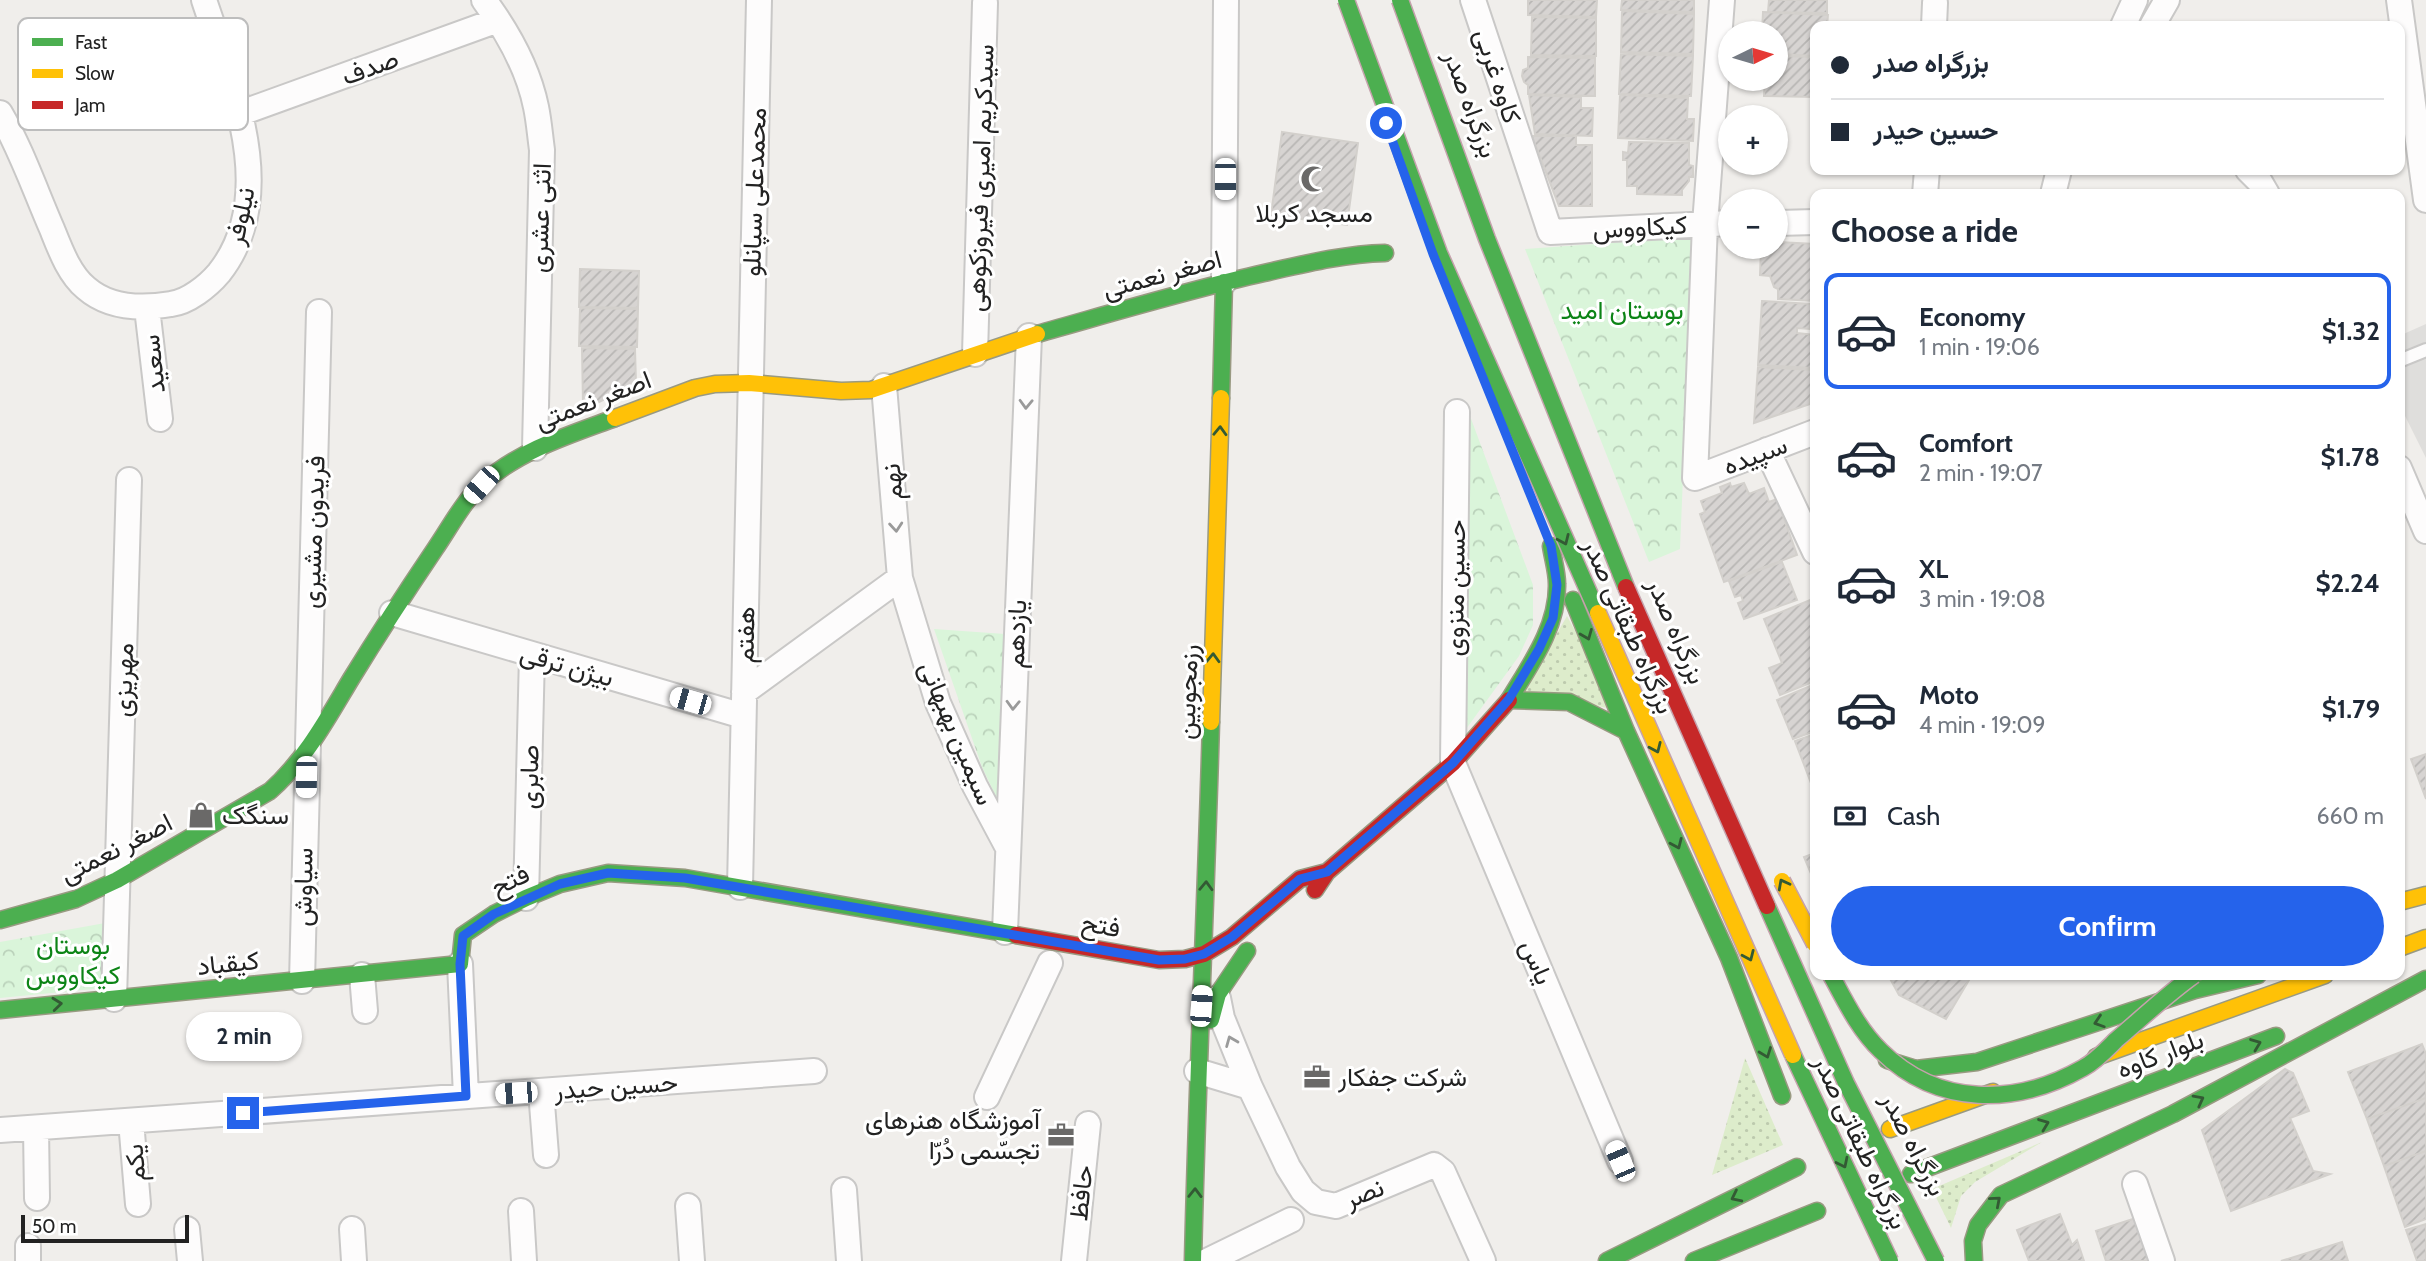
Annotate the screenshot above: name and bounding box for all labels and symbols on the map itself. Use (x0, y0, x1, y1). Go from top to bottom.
legend (18, 18, 248, 130)
north arrow (1718, 21, 1788, 91)
street label: کاوه غربی (1468, 25, 1528, 127)
text: Fast (75, 31, 108, 54)
street label: صدف (337, 42, 403, 92)
street label: سیدکریم امیری فیروزکوهی (959, 44, 1002, 312)
street label: بزرگراه صدر (1436, 45, 1505, 162)
text: Slow (75, 62, 115, 85)
text: Jam (74, 94, 105, 117)
street label: محمدعلی سپانلو (735, 107, 775, 277)
route start (1370, 107, 1402, 139)
car (1215, 158, 1236, 200)
street label: اثنی عشری (522, 162, 558, 274)
mosque icon: مسجد کربلا (1299, 164, 1329, 194)
street label: نیلوفر (218, 184, 262, 249)
place label: مسجد کربلا (1255, 197, 1373, 229)
street label: کیکاووس (1592, 209, 1688, 245)
street label: اصغر نعمتی (1099, 243, 1225, 305)
park label: بوستان امید (1560, 294, 1684, 326)
street label: سعید (134, 333, 172, 395)
street label: اصغر نعمتی (530, 363, 656, 437)
one-way arrow (1019, 399, 1034, 410)
one-way arrow (1212, 425, 1227, 436)
street label: سپیده (1718, 428, 1792, 484)
street label: فریدون مشیری (294, 455, 332, 609)
car (460, 462, 503, 508)
street label: نهم (874, 462, 911, 502)
street label: حسین منزوی (1438, 519, 1472, 657)
one-way arrow (888, 522, 903, 533)
street label: بزرگراه طبقاتی صدر (1576, 532, 1682, 719)
one-way arrow (1556, 533, 1570, 545)
street label: بزرگراه صدر (1640, 572, 1714, 689)
street label: یازدهم (999, 599, 1034, 669)
street label: هفتم (729, 606, 762, 664)
one-way arrow (1579, 628, 1593, 640)
street label: بیژن ترقی (517, 636, 617, 694)
street label: مهریزی (106, 642, 140, 718)
street label: رزمجوبین (1169, 644, 1205, 740)
one-way arrow (1205, 653, 1220, 664)
street label: سیمین بهبهانی (912, 656, 1002, 810)
car (667, 685, 714, 717)
one-way arrow (1006, 699, 1021, 710)
one-way arrow (1648, 741, 1662, 753)
street label: صابری (512, 744, 546, 810)
car (296, 756, 317, 798)
place label: سنگک (222, 799, 289, 831)
shop icon: سنگک (186, 800, 216, 830)
street label: اصغر نعمتی (54, 806, 178, 890)
one-way arrow (1669, 837, 1683, 849)
street label: سیاوش (286, 847, 320, 927)
street label: فتح (486, 857, 535, 905)
one-way arrow (1778, 879, 1791, 891)
one-way arrow (1198, 880, 1213, 891)
street label: فتح (1079, 906, 1123, 946)
park label: بوستان کیکاووس (26, 929, 120, 991)
street label: یاس (1513, 935, 1561, 989)
street label: کیقباد (195, 944, 261, 982)
one-way arrow (1741, 949, 1755, 961)
car (1190, 984, 1213, 1028)
one-way arrow (51, 997, 63, 1012)
callout: 2 min (185, 1012, 301, 1060)
one-way arrow (2093, 1014, 2106, 1028)
street label: بلوار کاوه (2112, 1023, 2208, 1085)
one-way arrow (1226, 1036, 1240, 1048)
one-way arrow (2250, 1038, 2262, 1052)
one-way arrow (1757, 1047, 1771, 1059)
street label: بزرگراه طبقاتی صدر (1806, 1049, 1915, 1234)
place label: شرکت جفکار (1337, 1061, 1467, 1093)
office icon: شرکت جفکار (1302, 1062, 1332, 1092)
street label: حسین حیدر (552, 1066, 679, 1106)
car (495, 1081, 538, 1105)
street label: بزرگراه صدر (1874, 1086, 1954, 1201)
one-way arrow (2192, 1095, 2204, 1108)
route end (227, 1097, 259, 1129)
place label: آموزشگاه هنرهای تجسّمی دُرّا (865, 1104, 1042, 1166)
one-way arrow (2037, 1119, 2049, 1133)
office icon: آموزشگاه هنرهای تجسّمی دُرّا (1046, 1120, 1076, 1150)
car (1603, 1138, 1638, 1184)
street label: یکم (117, 1143, 154, 1183)
one-way arrow (1835, 1156, 1849, 1168)
street label: حافظ (1062, 1163, 1100, 1223)
street label: نصر (1339, 1171, 1388, 1216)
one-way arrow (1187, 1187, 1202, 1198)
one-way arrow (1731, 1189, 1743, 1203)
one-way arrow (1987, 1197, 2000, 1209)
scale bar (21, 1212, 189, 1244)

